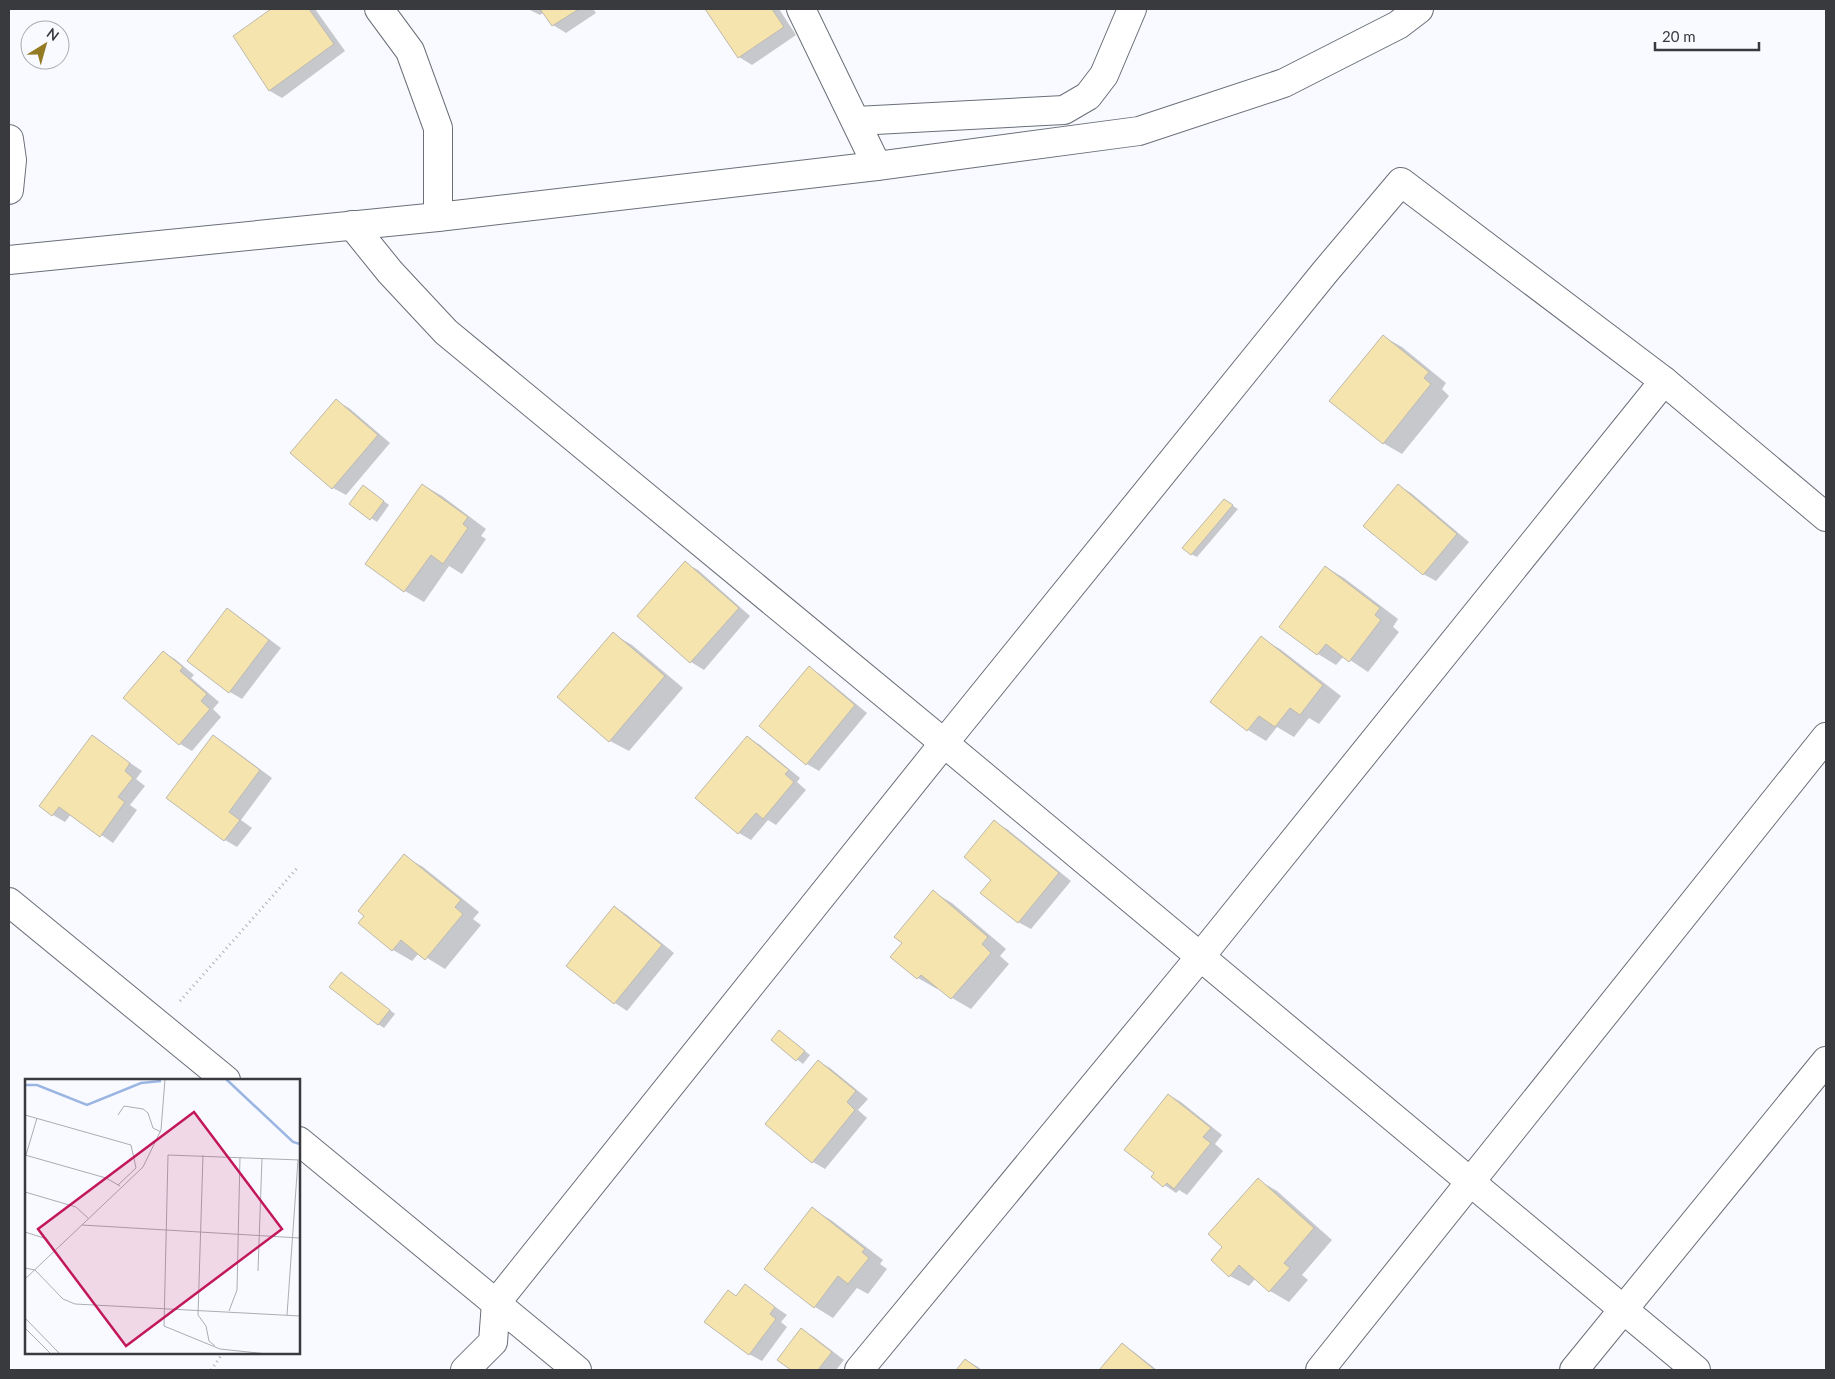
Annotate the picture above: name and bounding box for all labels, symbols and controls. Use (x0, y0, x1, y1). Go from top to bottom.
north arrow (20, 20, 70, 70)
scale bar (1655, 20, 1759, 52)
text: N (44, 24, 63, 44)
text: 20 m (1662, 27, 1696, 45)
inset map (25, 1079, 300, 1354)

